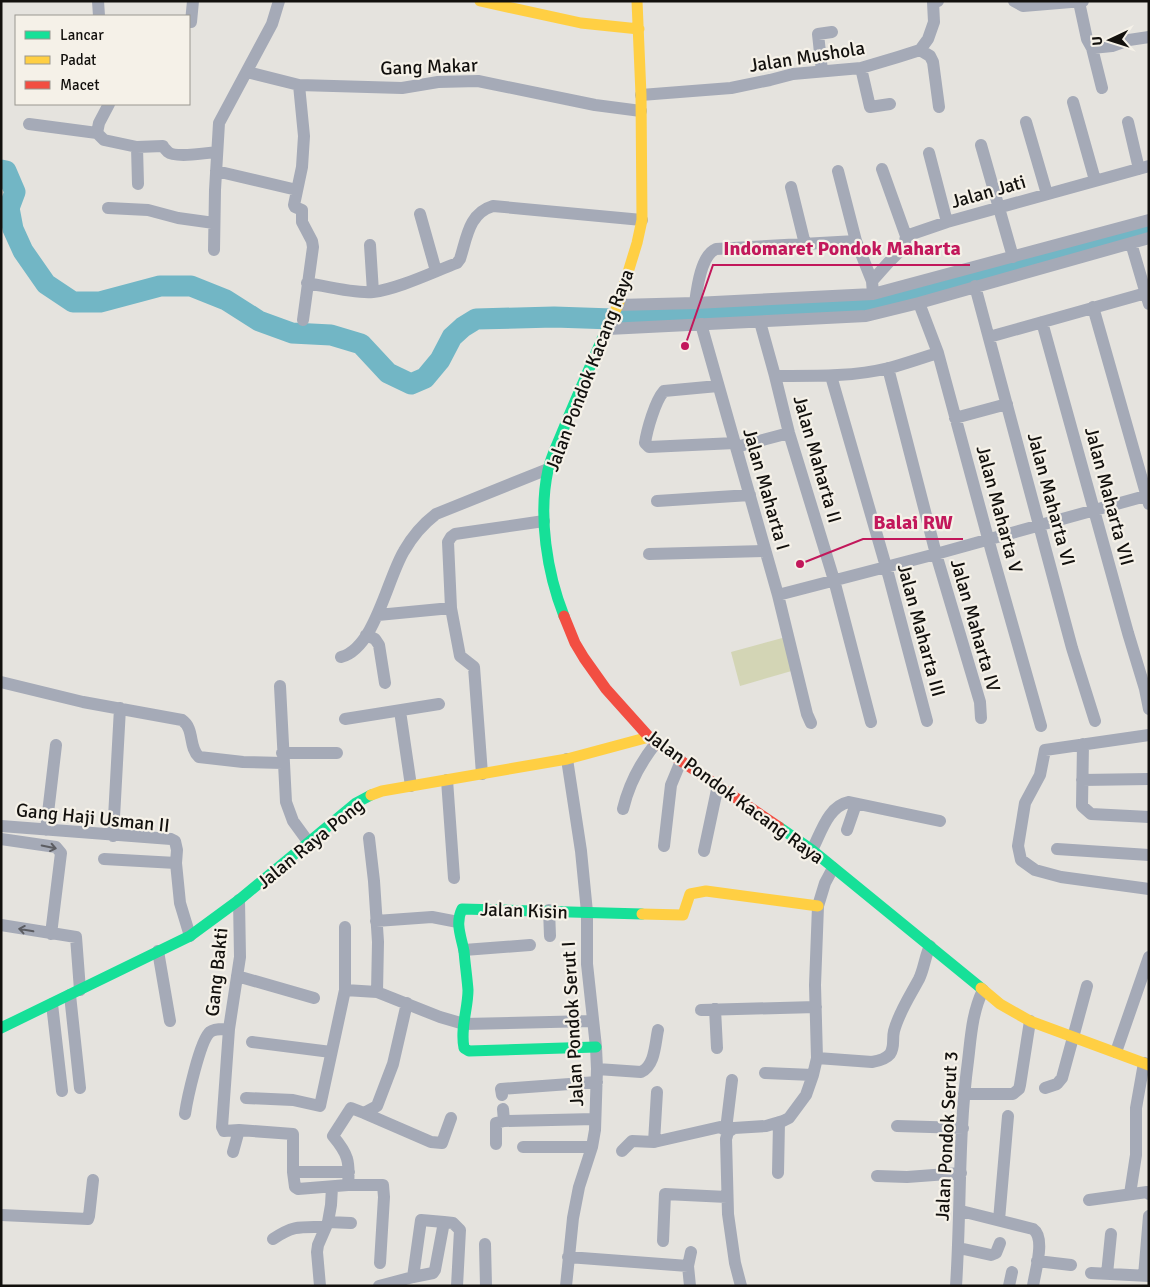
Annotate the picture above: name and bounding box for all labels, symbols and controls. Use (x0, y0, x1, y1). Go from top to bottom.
legend (15, 15, 190, 105)
north arrow (1085, 15, 1135, 65)
text: Lancar (60, 26, 104, 44)
street label: Jalan Mushola (748, 36, 867, 78)
text: U (1089, 36, 1106, 46)
text: Padat (60, 51, 96, 69)
street label: Gang Makar (380, 53, 478, 81)
text: Macet (60, 76, 99, 94)
street label: Jalan Jati (948, 170, 1029, 214)
callout: Indomaret Pondok Maharta (713, 230, 970, 265)
text: Indomaret Pondok Maharta (723, 236, 961, 261)
street label: Jalan Pondok Kacang Raya (540, 266, 640, 475)
street label: Jalan Maharta II (787, 393, 847, 526)
street label: Jalan Maharta VII (1079, 424, 1139, 568)
street label: Jalan Maharta I (737, 425, 795, 553)
street label: Jalan Maharta VI (1022, 430, 1080, 568)
street label: Jalan Maharta V (970, 443, 1028, 576)
callout: Balai RW (863, 504, 963, 539)
text: Balai RW (873, 510, 953, 535)
street label: Jalan Maharta IV (945, 556, 1005, 694)
street label: Jalan Maharta III (892, 561, 950, 700)
street label: Jalan Pondok Kacang Raya (641, 724, 828, 870)
street label: Jalan Raya Pong (252, 793, 369, 894)
street label: Gang Haji Usman II (15, 798, 171, 838)
one-way arrow (41, 842, 57, 852)
street label: Jalan Kisin (480, 897, 568, 925)
one-way arrow (18, 924, 34, 934)
street label: Gang Bakti (200, 927, 234, 1018)
street label: Jalan Pondok Serut I (557, 941, 589, 1107)
street label: Jalan Pondok Serut 3 (931, 1050, 963, 1222)

